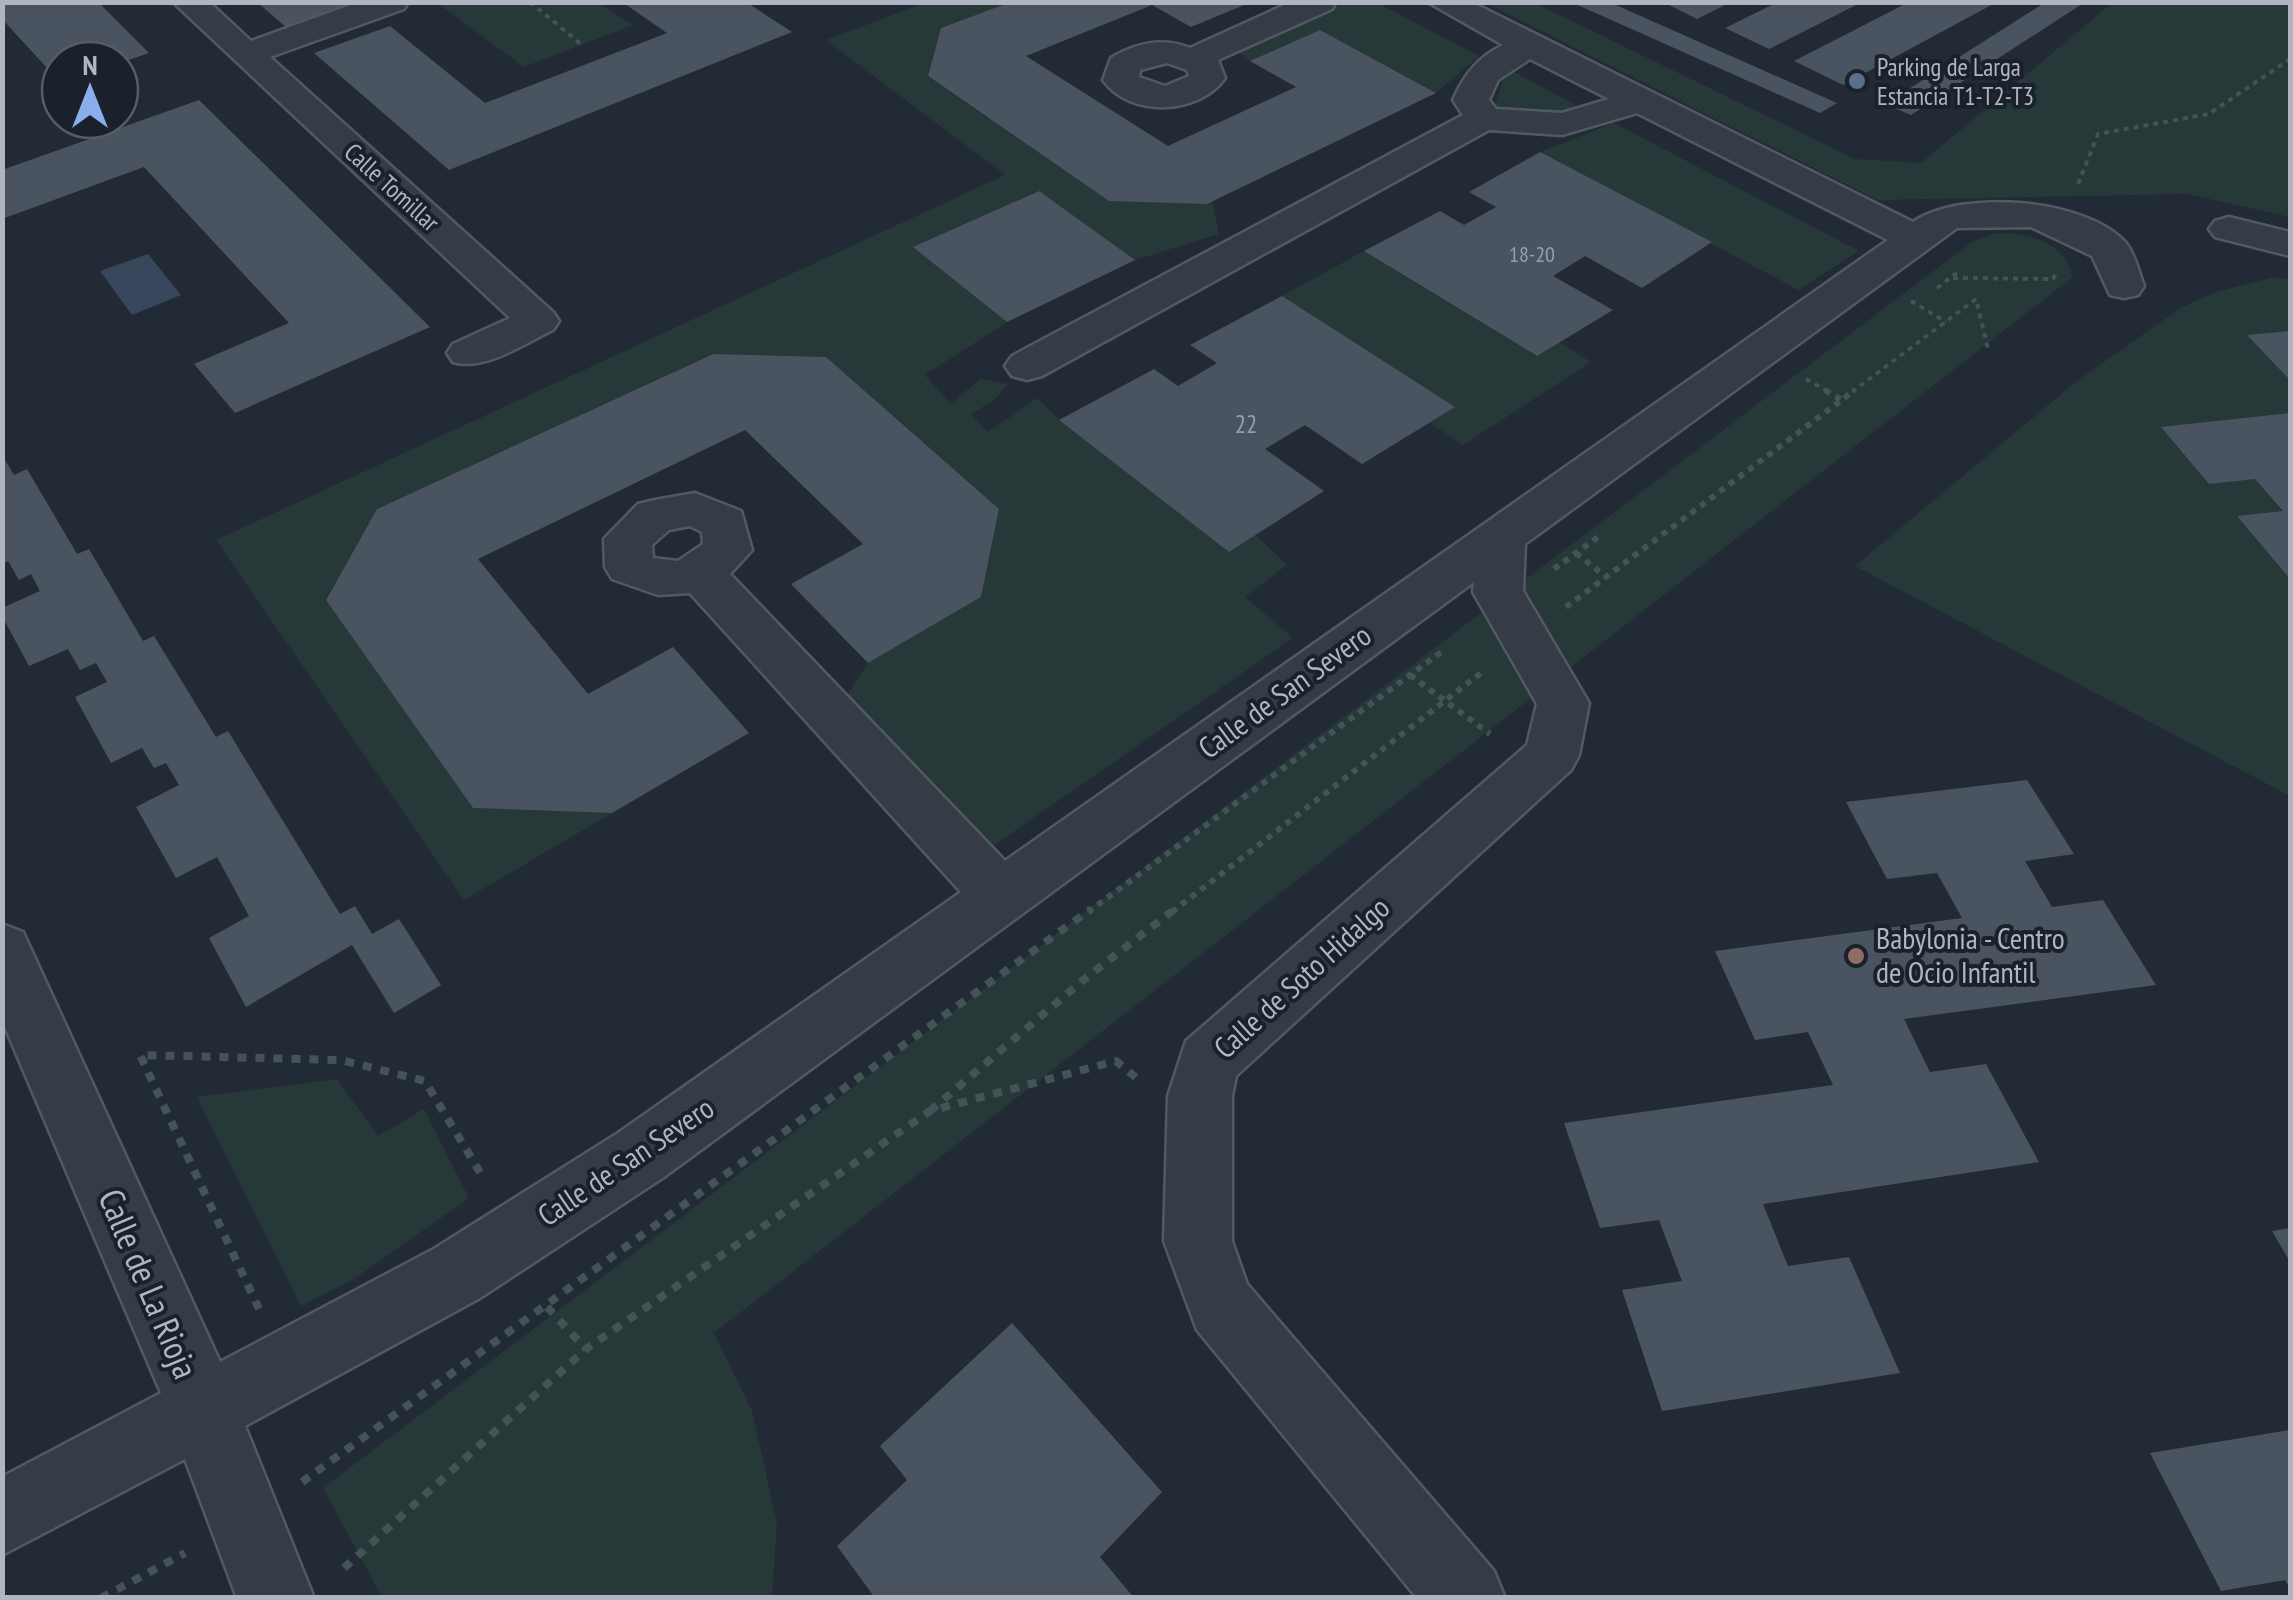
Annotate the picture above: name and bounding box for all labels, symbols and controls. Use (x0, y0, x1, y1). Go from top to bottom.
north arrow (40, 40, 140, 140)
text: N (82, 46, 98, 83)
place label: Parking de Larga Estancia T1-T2-T3 (1877, 51, 2034, 112)
marker: Parking de Larga Estancia T1-T2-T3 (1846, 70, 1868, 92)
street label: Calle Tomillar (338, 136, 446, 238)
house number: 18-20 (1509, 240, 1555, 268)
house number: 22 (1235, 408, 1257, 440)
street label: Calle de San Severo (1190, 615, 1378, 767)
street label: Calle de Soto Hidalgo (1205, 888, 1397, 1066)
place label: Babylonia - Centro de Ocio Infantil (1876, 918, 2065, 991)
marker: Babylonia - Centro de Ocio Infantil (1845, 945, 1867, 967)
street label: Calle de San Severo (530, 1088, 721, 1234)
street label: Calle de La Rioja (88, 1182, 209, 1385)

